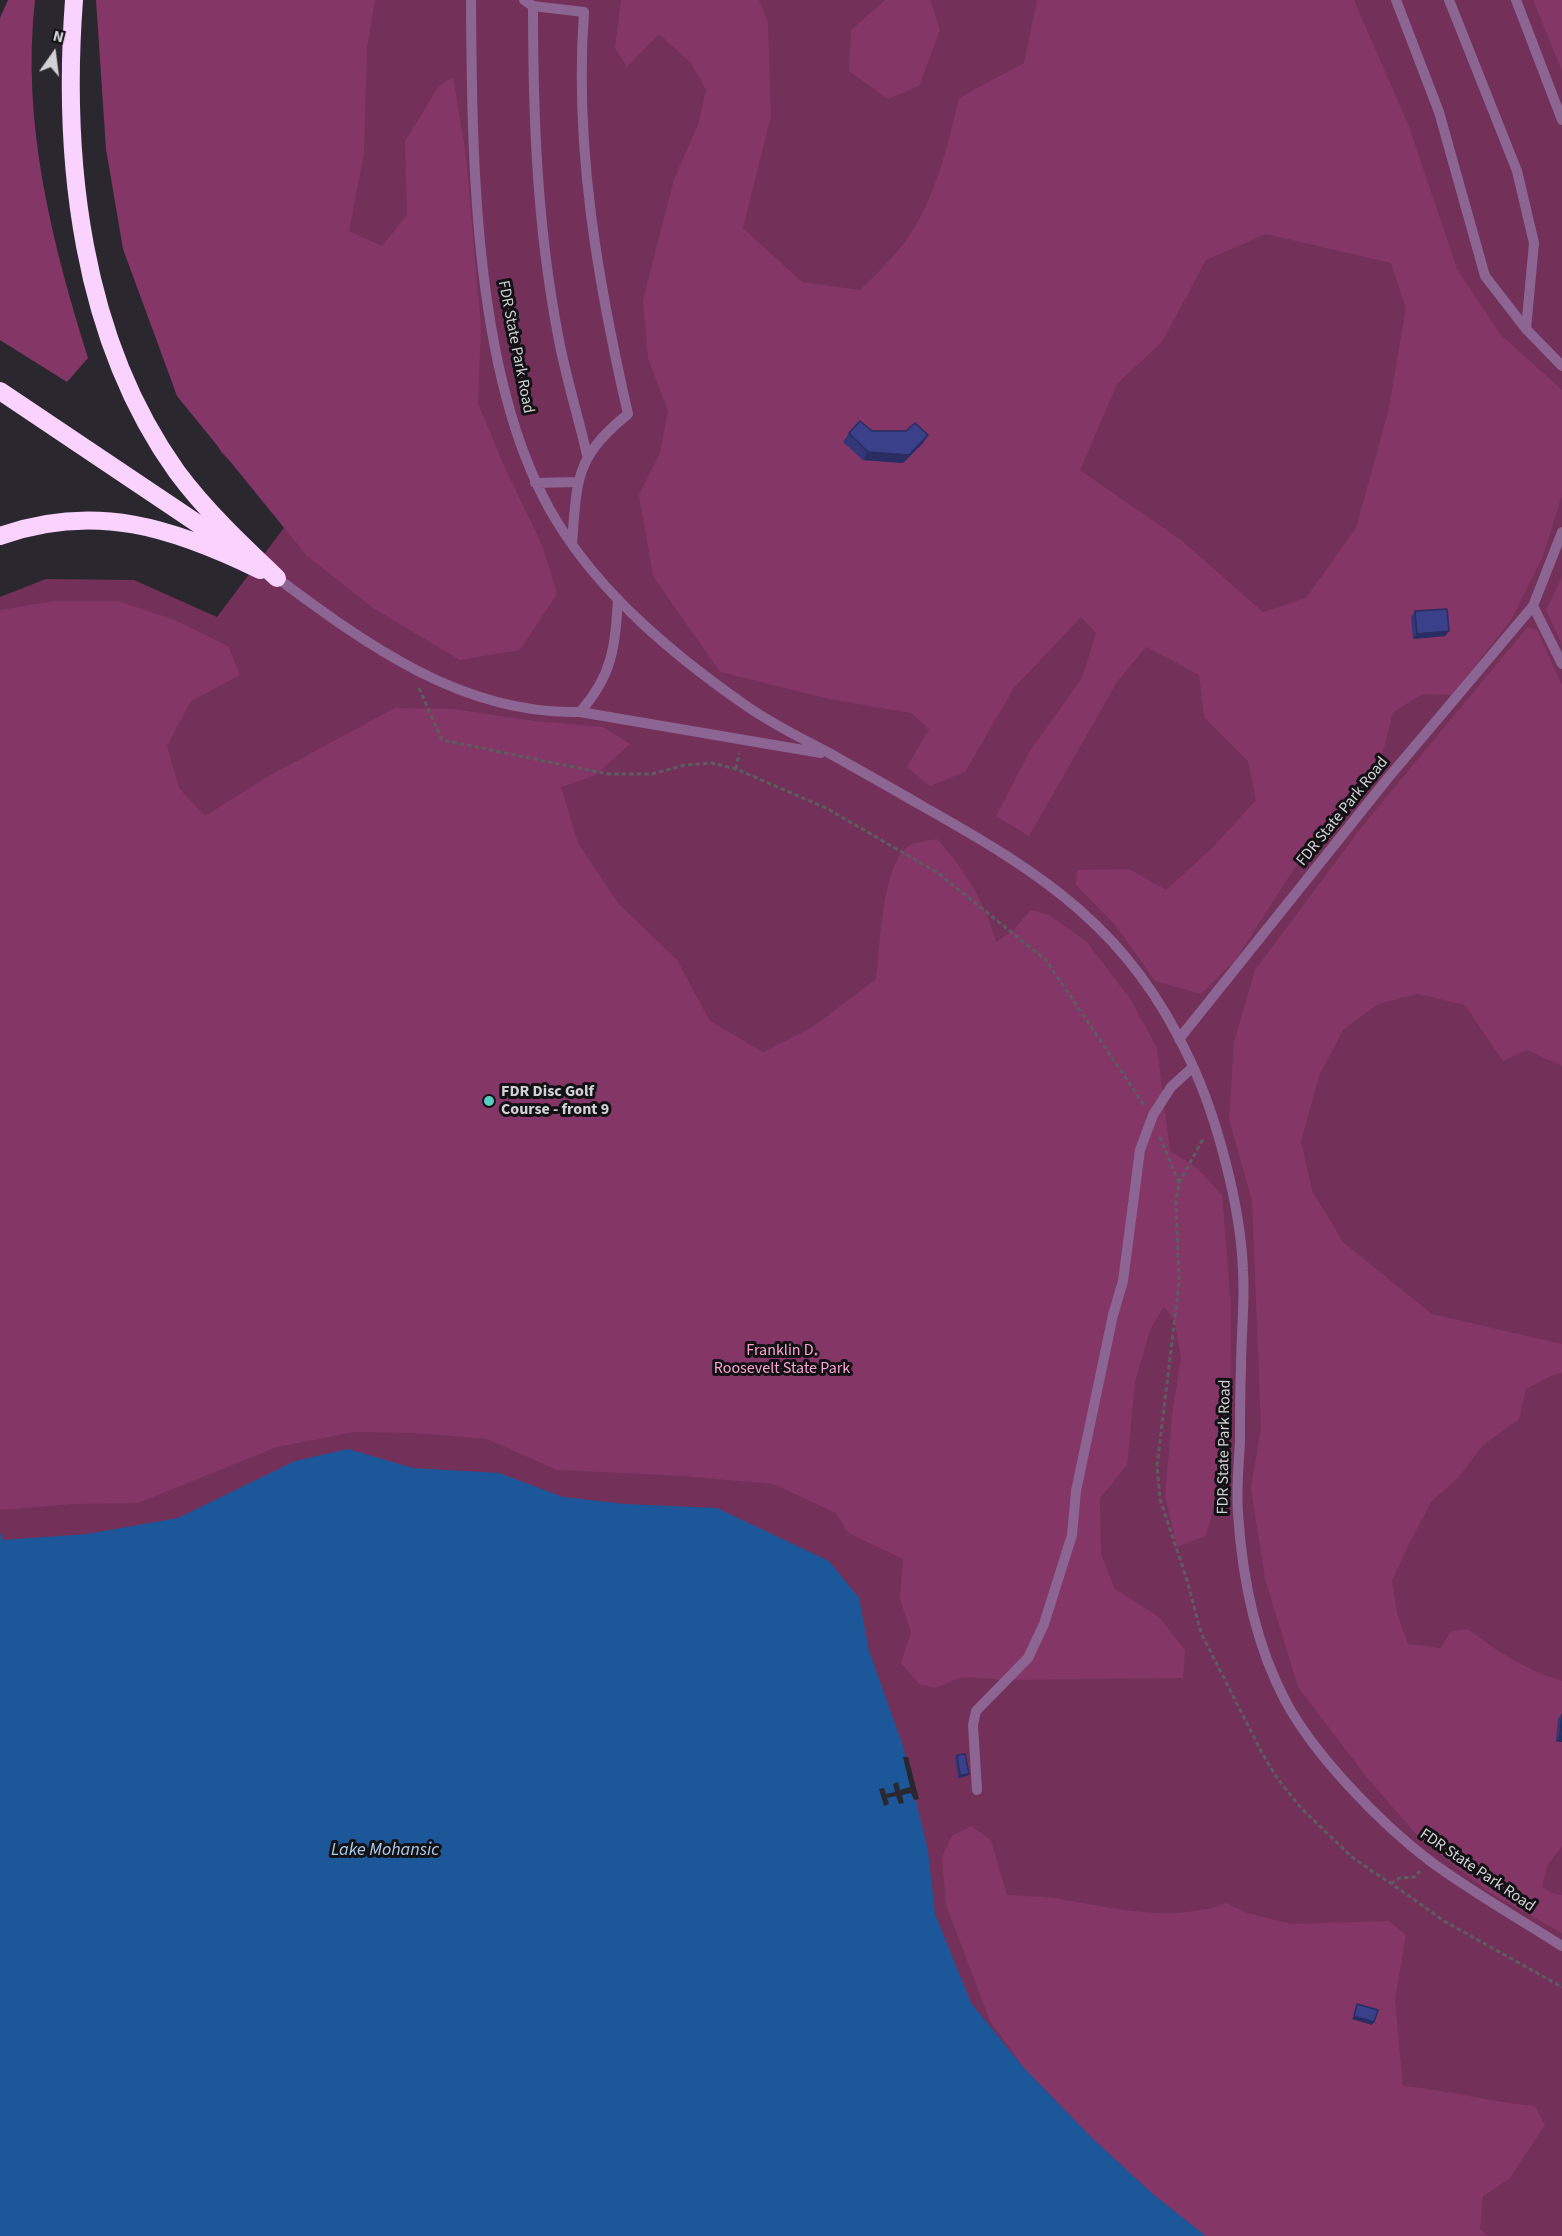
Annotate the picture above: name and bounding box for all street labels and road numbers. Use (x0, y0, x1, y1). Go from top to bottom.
street label: FDR State Park Road (493, 279, 537, 415)
street label: FDR State Park Road (1293, 754, 1393, 870)
street label: FDR State Park Road (1214, 1379, 1236, 1515)
street label: FDR State Park Road (1416, 1825, 1538, 1917)

